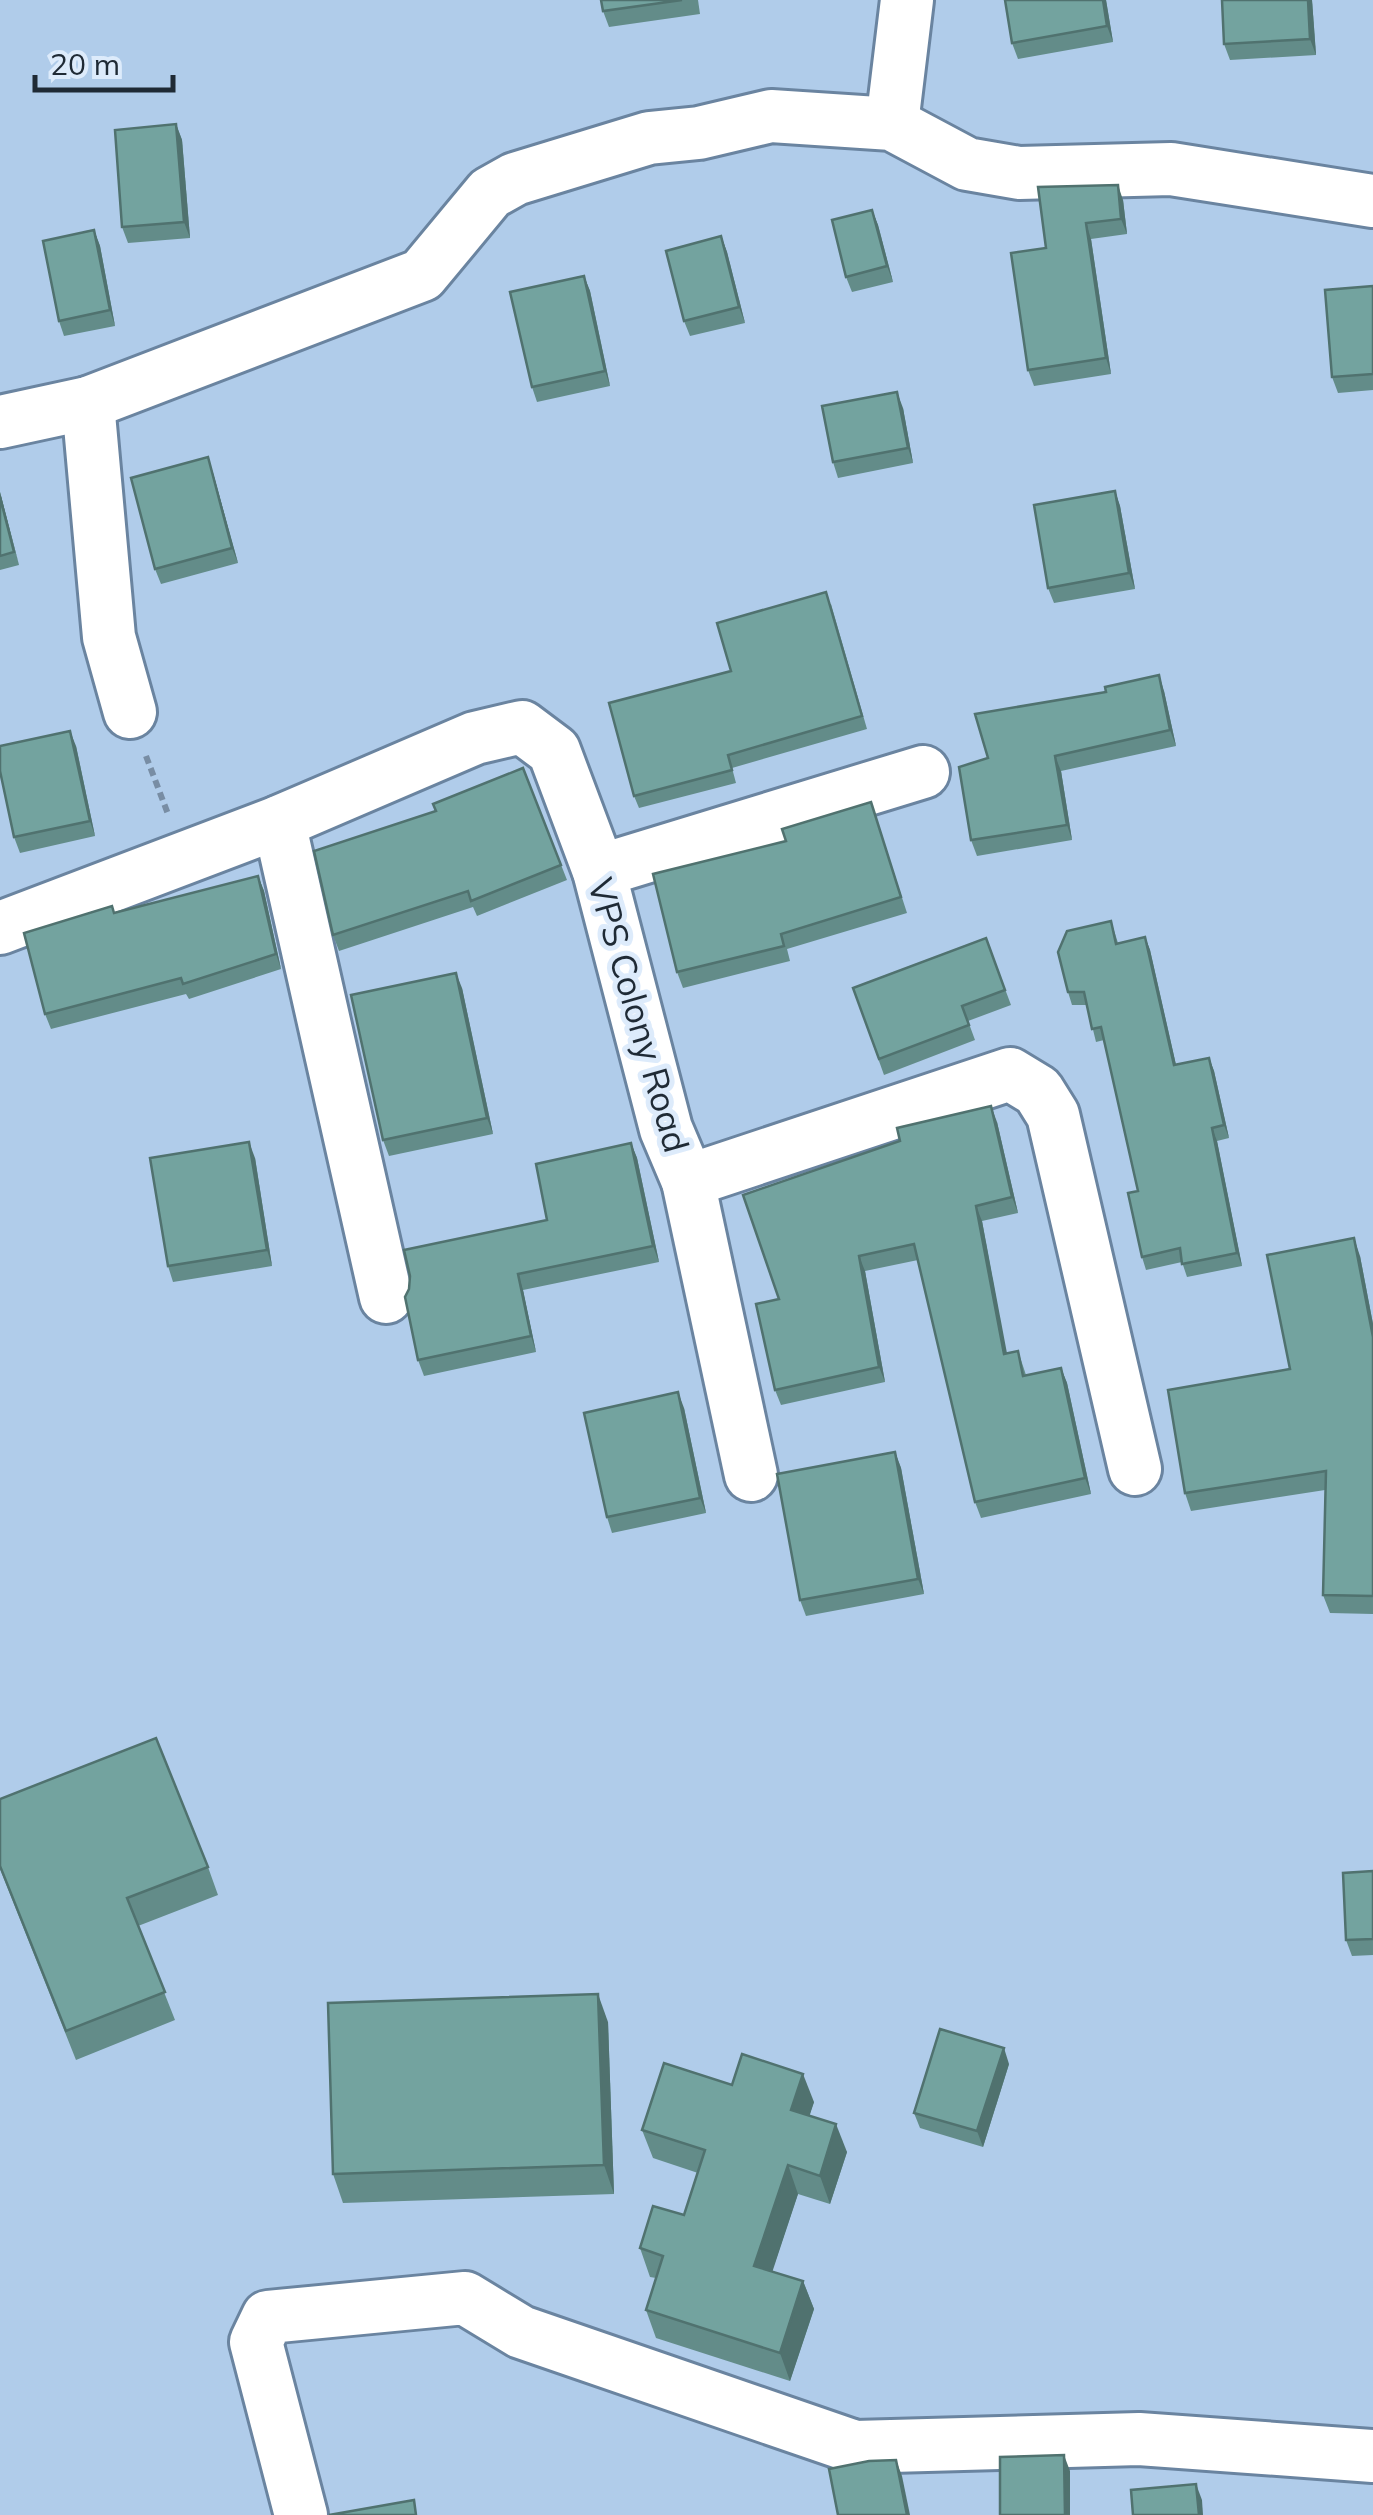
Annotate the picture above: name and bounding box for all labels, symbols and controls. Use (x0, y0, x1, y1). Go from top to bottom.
scale bar (35, 30, 172, 92)
text: 20 m (50, 45, 120, 83)
street label: VPS Colony Road (579, 873, 699, 1157)

